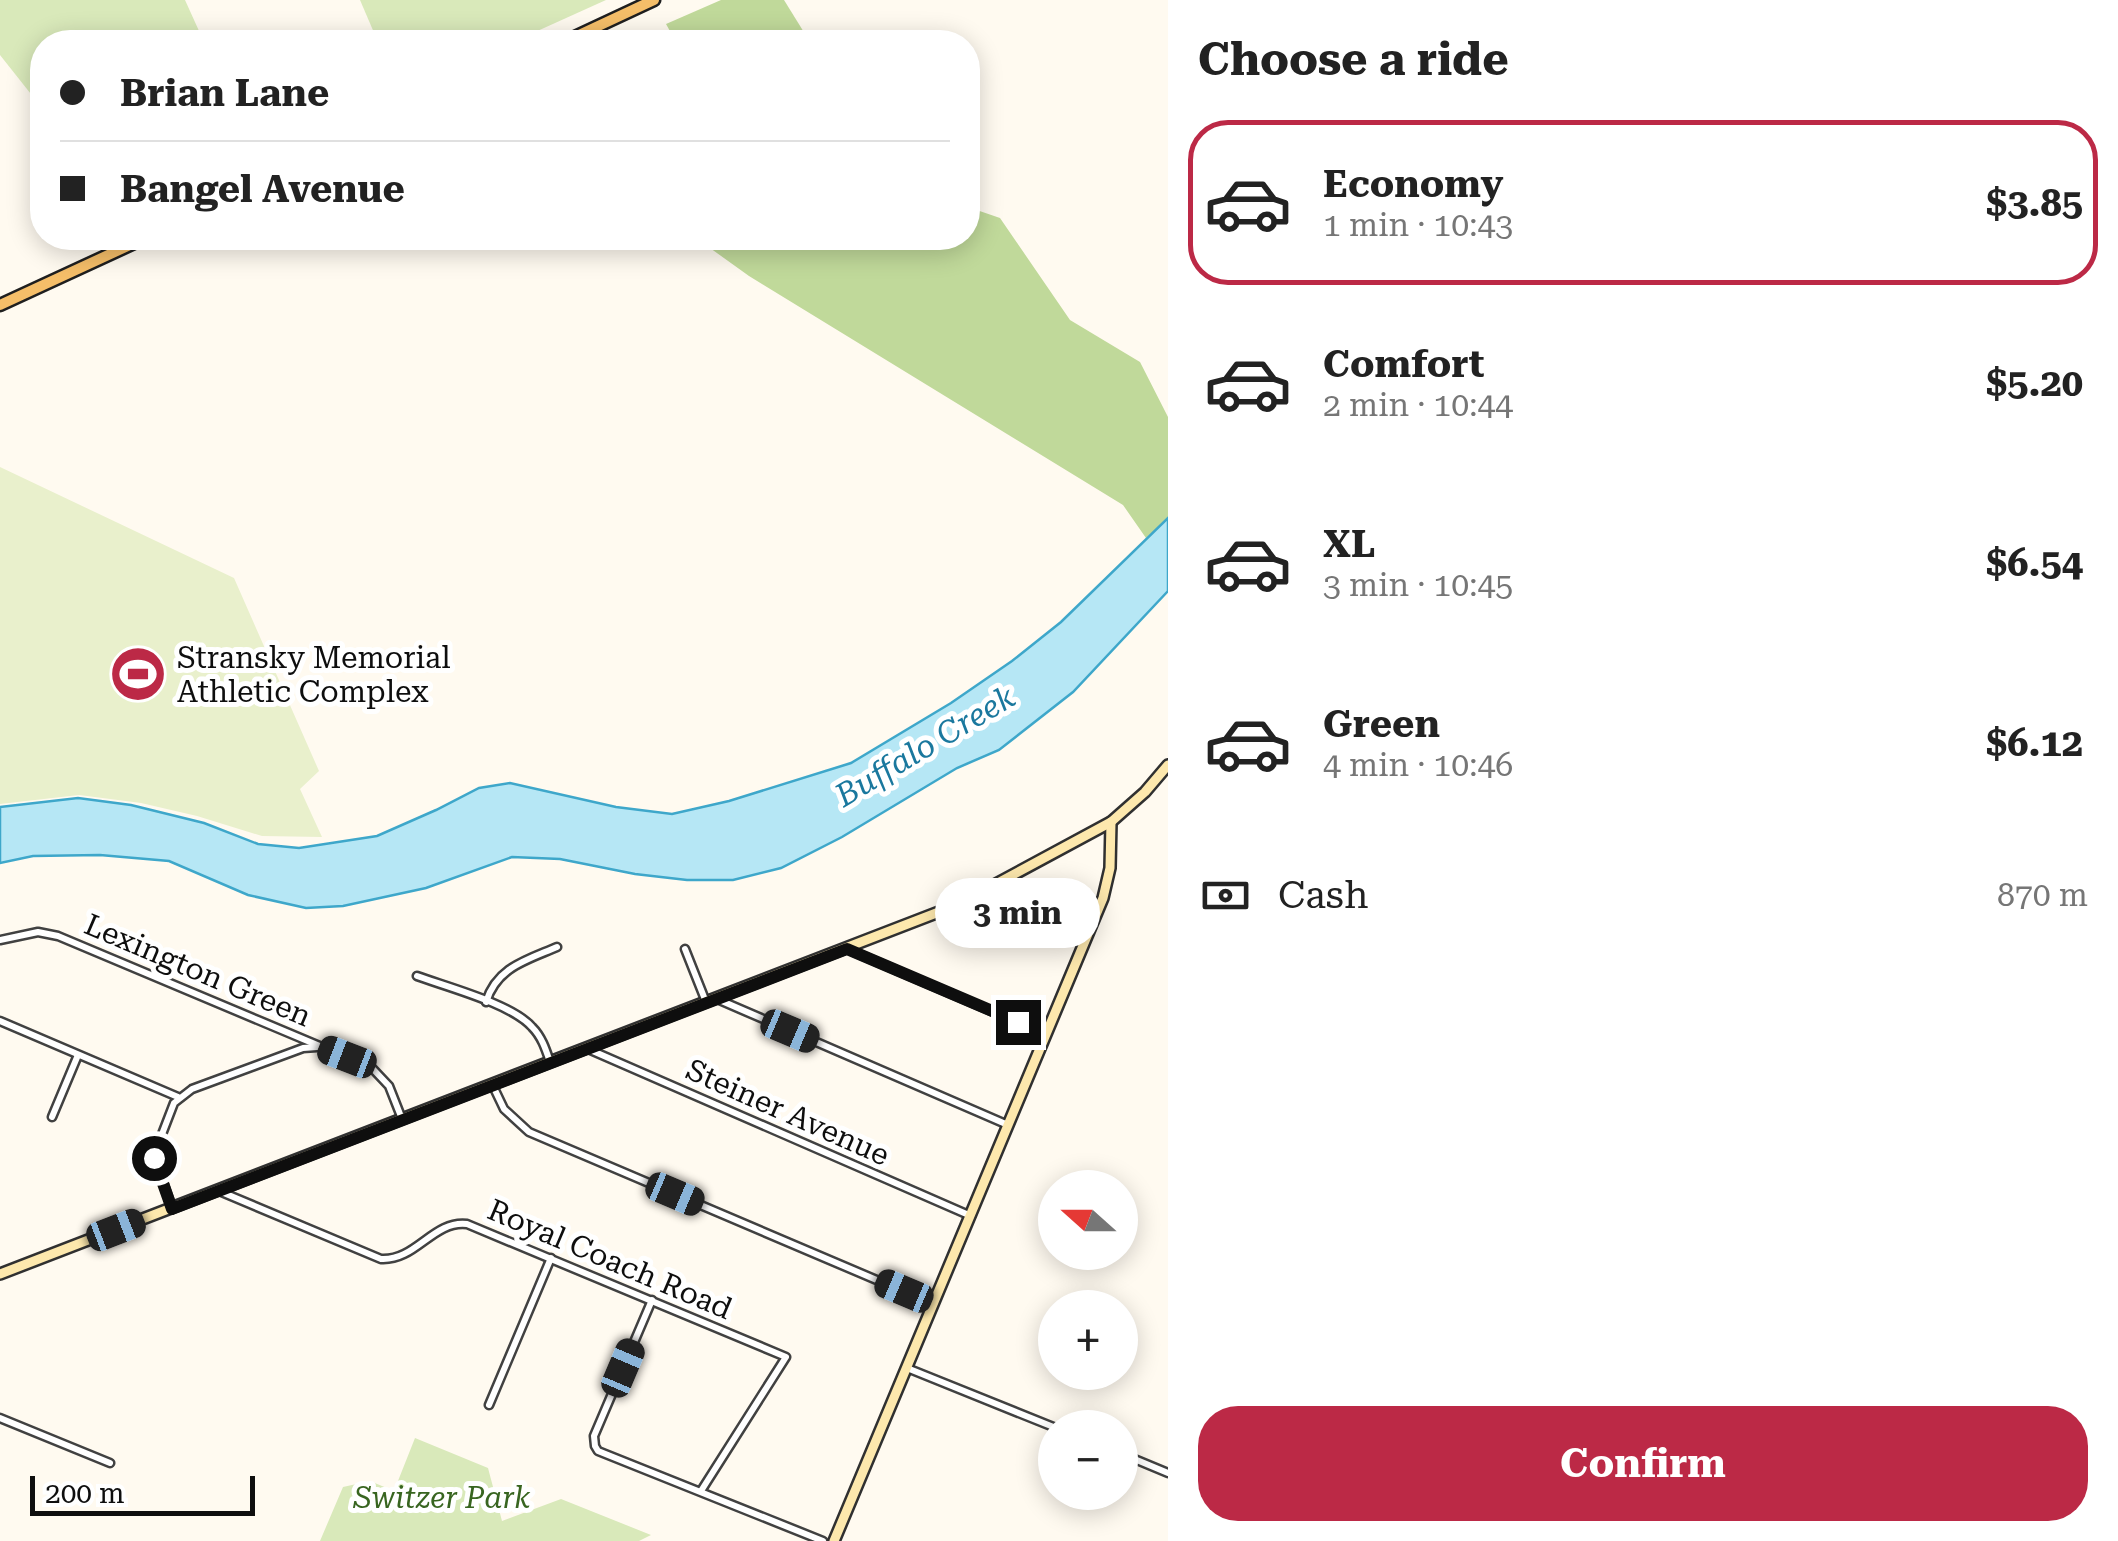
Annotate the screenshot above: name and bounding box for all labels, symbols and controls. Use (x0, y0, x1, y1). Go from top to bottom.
text: Choose a ride (1198, 33, 1509, 86)
text: Brian Lane (120, 71, 329, 115)
icon: car (1203, 158, 1293, 248)
text: Economy (1323, 162, 1503, 206)
text: Bangel Avenue (120, 167, 405, 211)
text: $3.85 (1986, 181, 2083, 225)
text: 1 min · 10:43 (1323, 206, 1513, 244)
icon: car (1203, 338, 1293, 428)
text: Comfort (1323, 342, 1484, 386)
text: $5.20 (1986, 361, 2083, 405)
text: 2 min · 10:44 (1323, 386, 1513, 424)
icon: car (1203, 518, 1293, 608)
text: XL (1323, 522, 1375, 566)
text: $6.54 (1986, 541, 2083, 585)
text: 3 min · 10:45 (1323, 566, 1513, 604)
place label: Stransky Memorial Athletic Complex (177, 640, 451, 709)
sports icon: Stransky Memorial Athletic Complex (108, 644, 168, 704)
water label: Buffalo Creek (827, 677, 1022, 815)
icon: car (1203, 698, 1293, 788)
text: Green (1323, 702, 1440, 746)
text: $6.12 (1986, 721, 2083, 765)
text: 4 min · 10:46 (1323, 746, 1513, 784)
icon: cash (1198, 868, 1253, 923)
text: Cash (1278, 873, 1368, 917)
text: 870 m (1997, 876, 2088, 914)
callout: 3 min (936, 877, 1100, 947)
text: 3 min (973, 894, 1062, 932)
street label: Lexington Green (79, 906, 317, 1034)
route end (996, 1000, 1041, 1045)
car (757, 1005, 823, 1057)
car (314, 1032, 380, 1082)
street label: Steiner Avenue (681, 1052, 895, 1172)
route start (132, 1136, 177, 1181)
car (642, 1168, 708, 1220)
north arrow (1038, 1170, 1138, 1270)
map controls (1038, 1170, 1138, 1510)
street label: Royal Coach Road (483, 1192, 737, 1326)
car (83, 1205, 149, 1255)
car (871, 1265, 937, 1317)
button: + (1038, 1290, 1138, 1390)
car (597, 1335, 649, 1401)
button: Confirm (1198, 1406, 2088, 1521)
button: − (1038, 1410, 1138, 1510)
scale bar (30, 1471, 255, 1516)
text: 200 m (45, 1477, 125, 1510)
park label: Switzer Park (353, 1480, 531, 1515)

